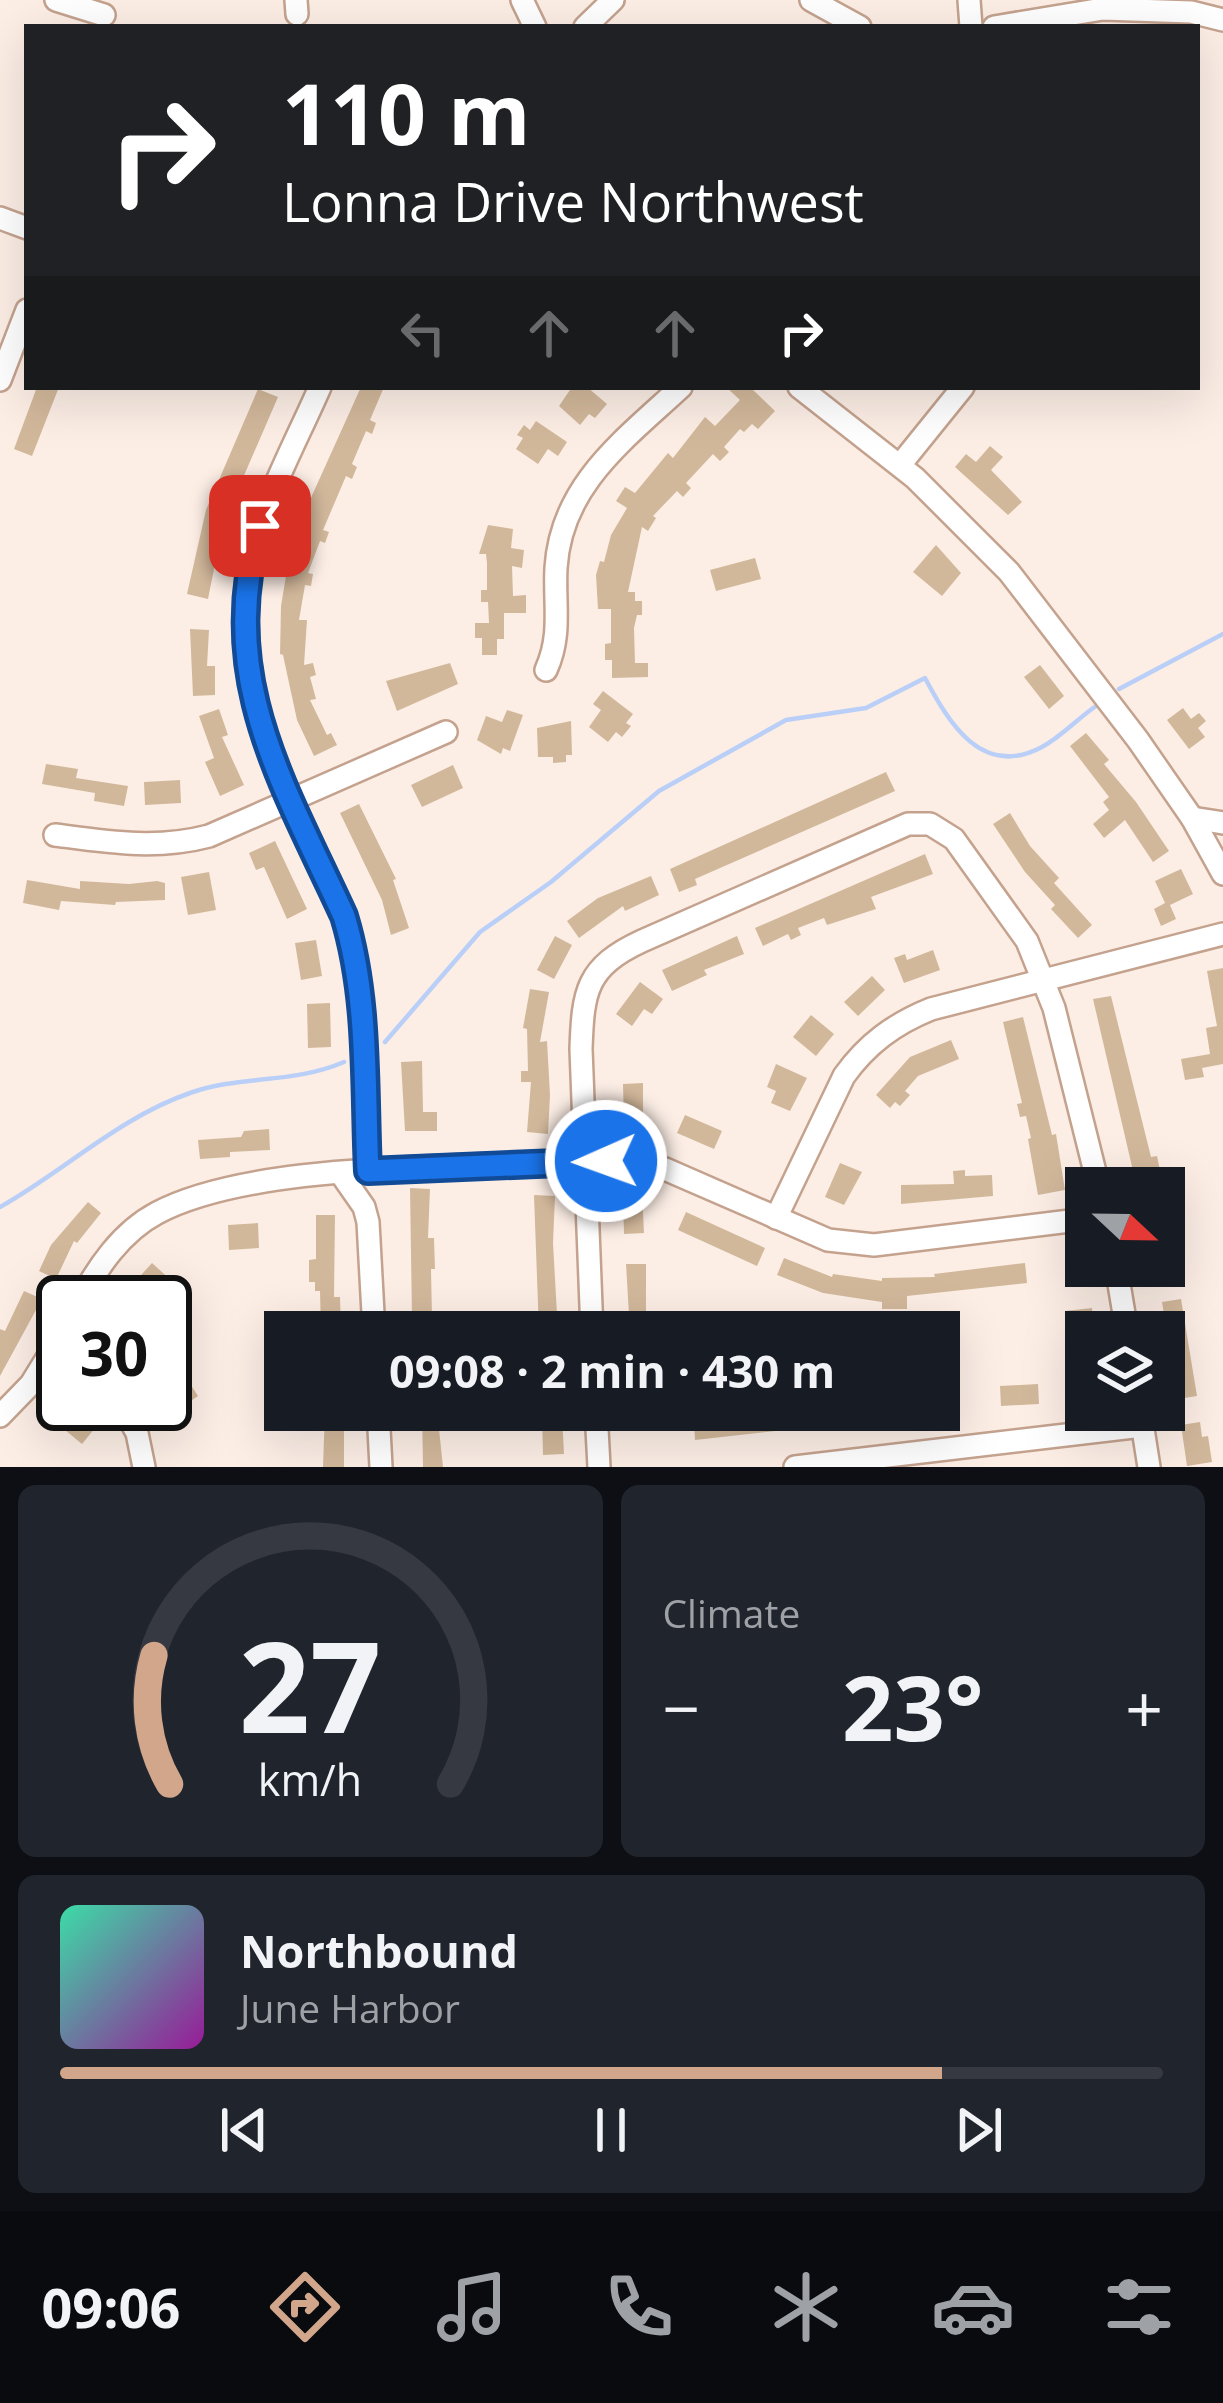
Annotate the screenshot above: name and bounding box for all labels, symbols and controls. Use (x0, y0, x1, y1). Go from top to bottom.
text: 110 m (282, 55, 530, 170)
icon: right (84, 72, 240, 228)
text: Lonna Drive Northwest (282, 164, 864, 238)
icon: left (390, 300, 456, 366)
icon: ahead (516, 300, 582, 366)
icon: ahead (642, 300, 708, 366)
icon: right (768, 300, 834, 366)
pin (209, 475, 311, 577)
icon: arrive (227, 493, 293, 559)
position arrow (543, 1098, 669, 1224)
north arrow (1065, 1167, 1185, 1287)
map controls (1065, 1167, 1185, 1431)
speed limit sign: 30 (36, 1275, 192, 1431)
button: layers (1065, 1311, 1185, 1431)
text: 09:08 · 2 min · 430 m (389, 1340, 835, 1401)
text: Climate (663, 1586, 800, 1639)
text: 27 (239, 1600, 382, 1770)
text: 23° (842, 1645, 983, 1767)
text: − (663, 1662, 700, 1752)
text: + (1125, 1662, 1163, 1752)
text: km/h (258, 1750, 362, 1809)
text: Northbound (240, 1920, 518, 1981)
text: June Harbor (240, 1981, 460, 2034)
icon: previous (211, 2097, 277, 2163)
icon: pause (578, 2097, 644, 2163)
icon: next (946, 2097, 1012, 2163)
icon: directions (263, 2265, 347, 2349)
icon: music (430, 2265, 514, 2349)
icon: phone (597, 2265, 681, 2349)
icon: climate (764, 2265, 848, 2349)
icon: car (931, 2265, 1015, 2349)
icon: filters (1097, 2265, 1181, 2349)
text: 09:06 (41, 2270, 180, 2344)

